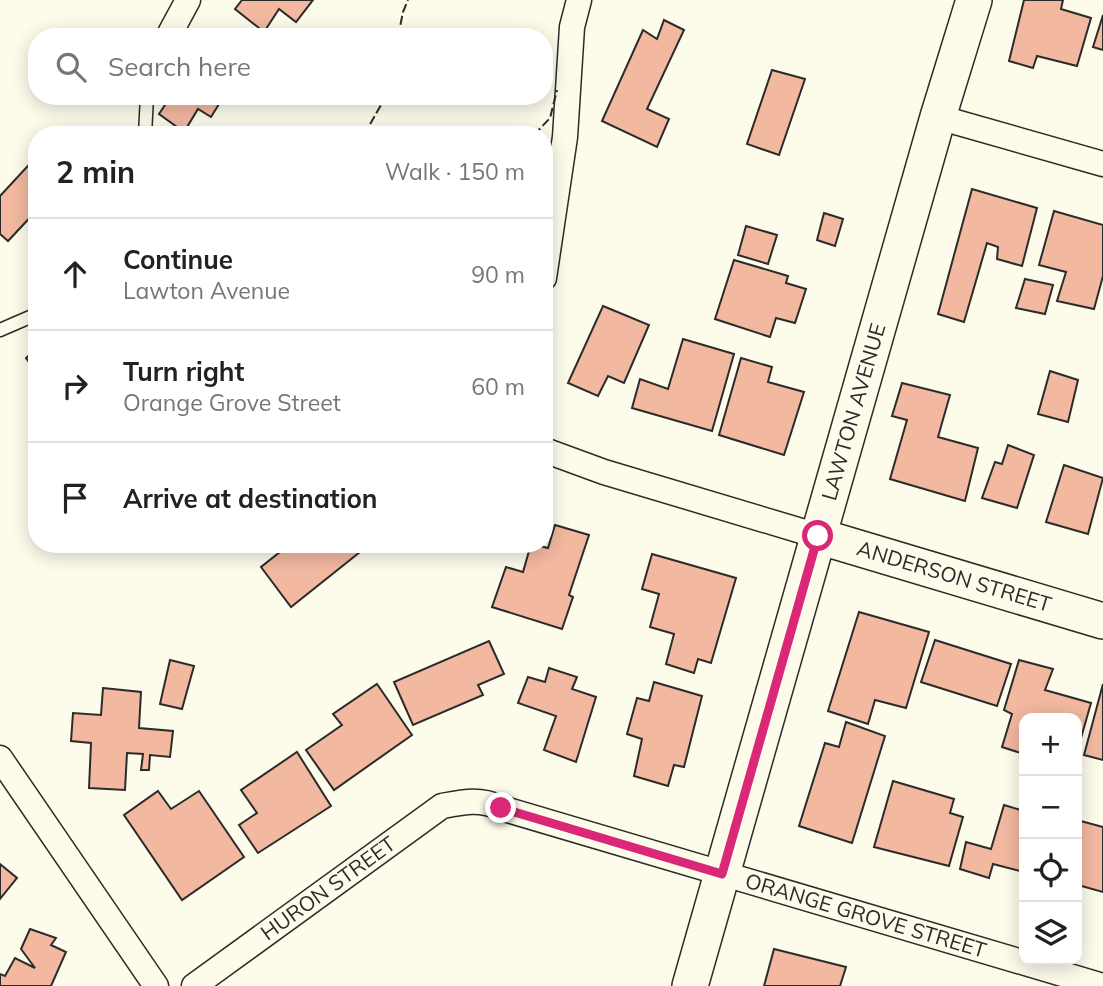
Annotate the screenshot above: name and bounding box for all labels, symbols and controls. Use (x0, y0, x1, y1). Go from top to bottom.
search box (28, 28, 553, 105)
icon: search (52, 48, 90, 86)
text: Search here (108, 50, 251, 83)
text: 2 min (56, 153, 135, 191)
text: Walk · 150 m (385, 157, 525, 186)
text: Continue (123, 243, 233, 276)
icon: ahead (56, 255, 94, 293)
text: 90 m (471, 260, 525, 289)
text: Lawton Avenue (123, 276, 290, 305)
street label: LAWTON AVENUE (815, 320, 890, 503)
text: Turn right (123, 355, 244, 388)
icon: right (56, 367, 94, 405)
text: 60 m (471, 372, 525, 401)
text: Orange Grove Street (123, 388, 341, 417)
icon: arrive (56, 479, 94, 517)
text: Arrive at destination (123, 482, 378, 515)
route start (802, 520, 833, 551)
street label: ANDERSON STREET (854, 534, 1055, 617)
map controls (1019, 713, 1082, 965)
button: + (1019, 713, 1082, 776)
button: − (1019, 776, 1082, 839)
route end (485, 792, 516, 823)
street label: HURON STREET (255, 830, 401, 945)
button: locate (1019, 839, 1082, 902)
street label: ORANGE GROVE STREET (742, 867, 990, 963)
button: layers (1019, 902, 1082, 965)

